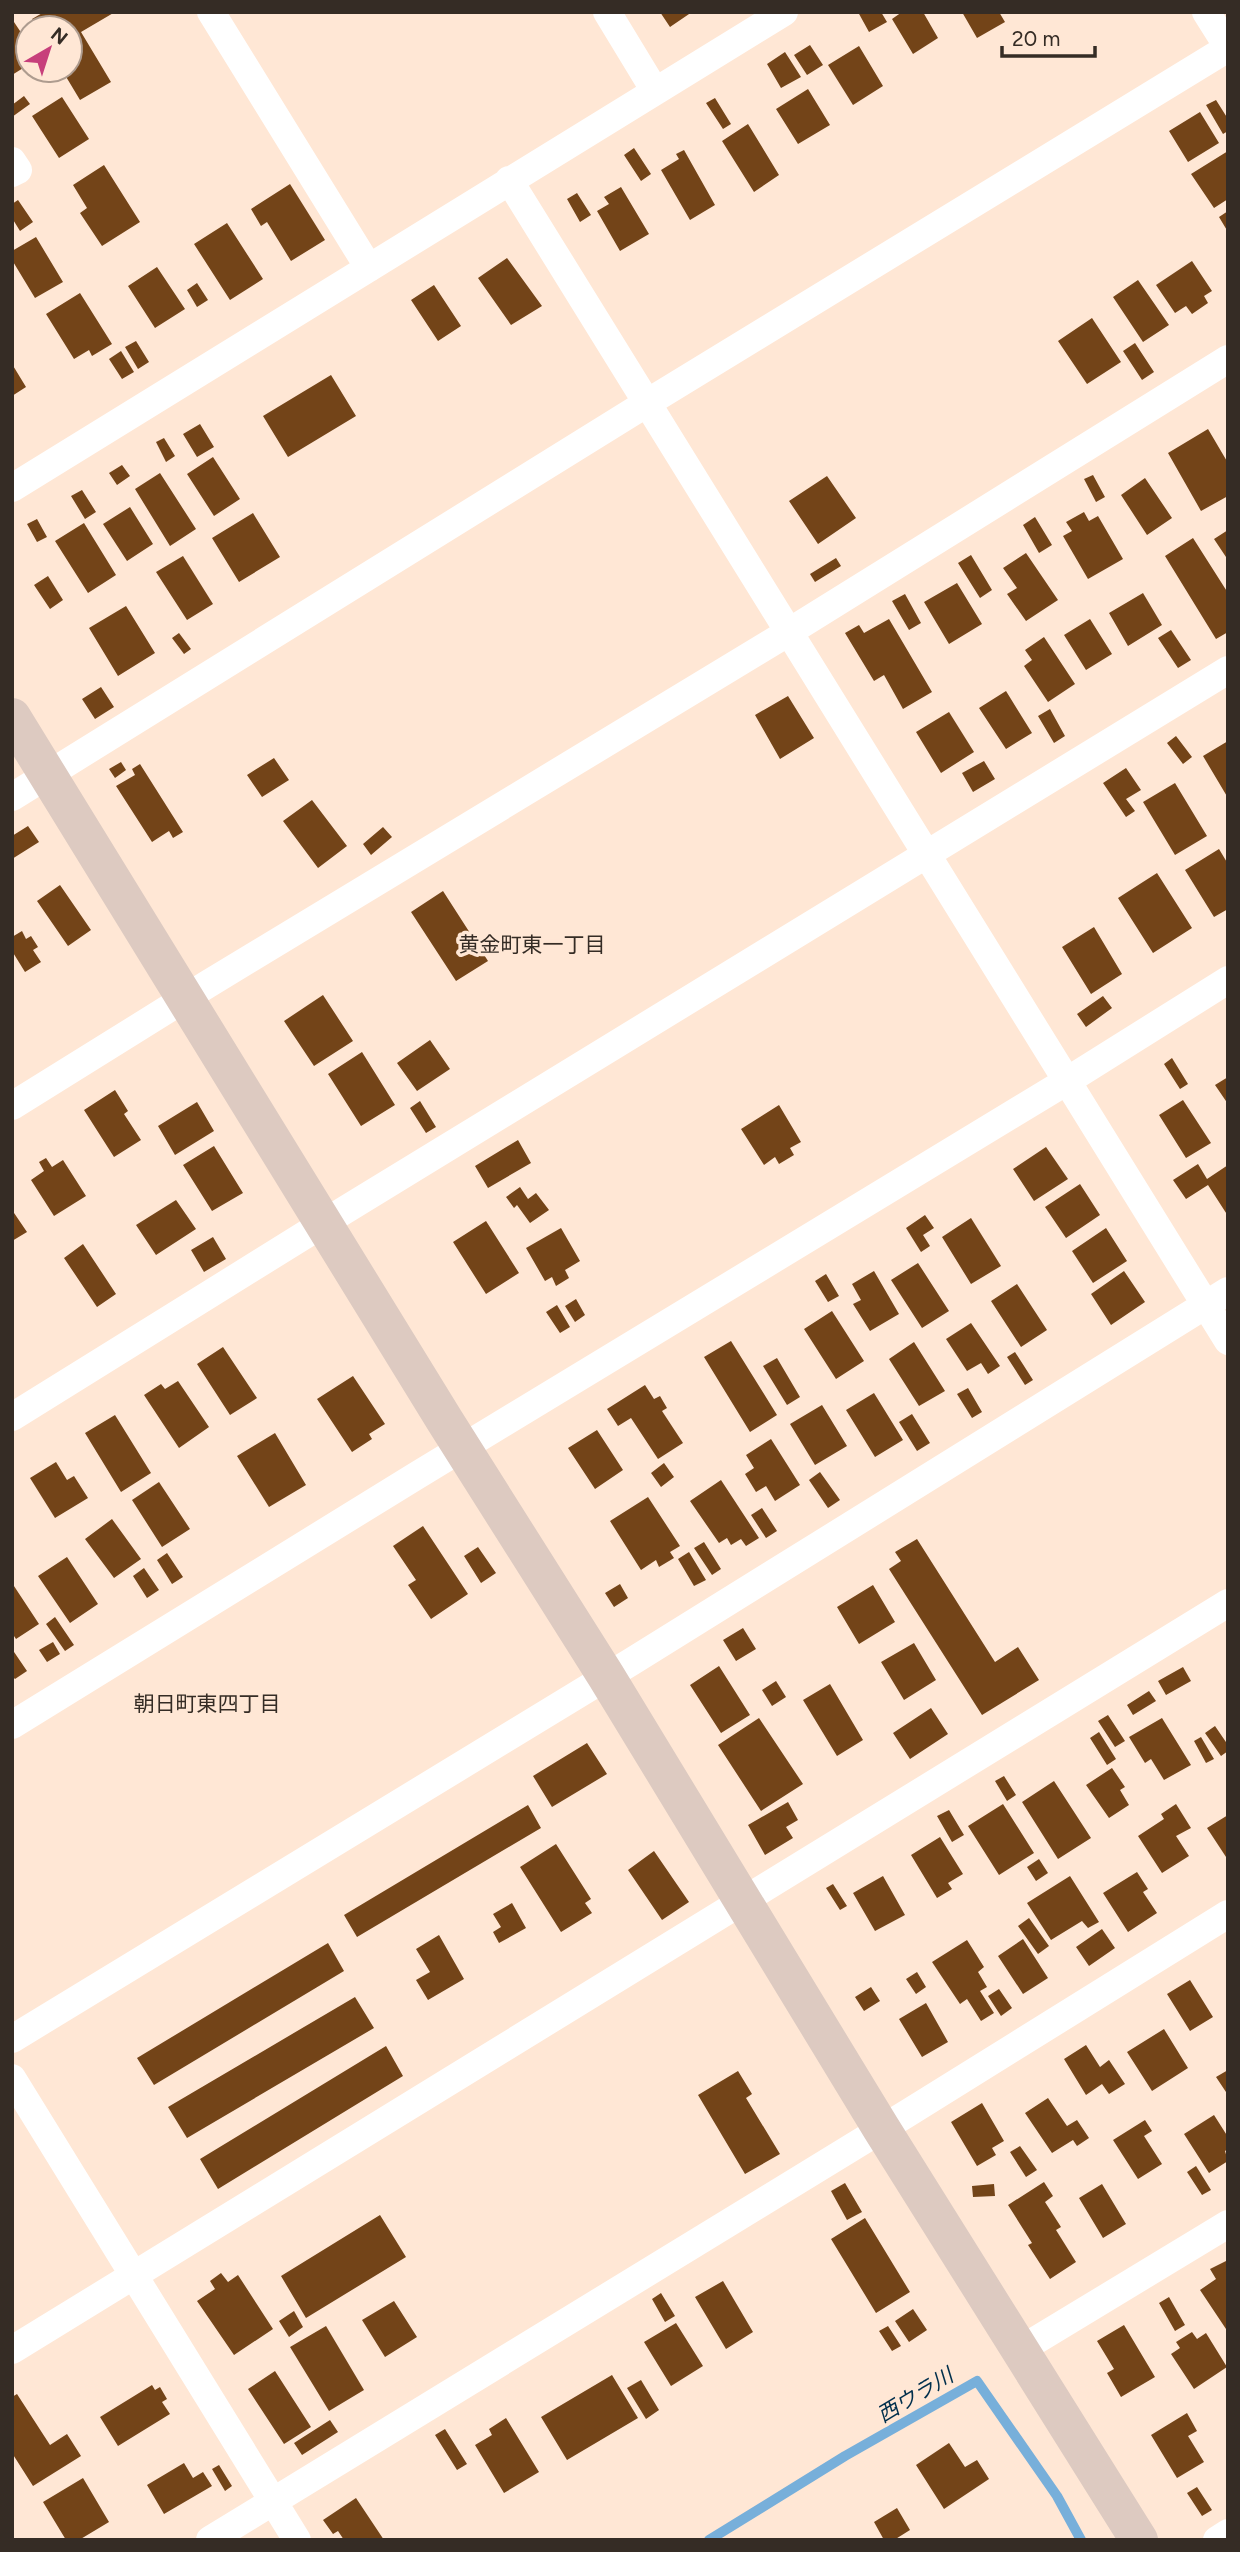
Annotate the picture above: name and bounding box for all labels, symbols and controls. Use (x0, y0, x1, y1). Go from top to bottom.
north arrow (14, 14, 84, 84)
scale bar (1002, 14, 1095, 58)
text: N (46, 23, 72, 50)
text: 20 m (1012, 26, 1060, 51)
district label: 黄金町東一丁目 (459, 932, 606, 957)
district label: 朝日町東四丁目 (134, 1691, 281, 1716)
water label: 西ウラ川 (873, 2362, 959, 2427)

